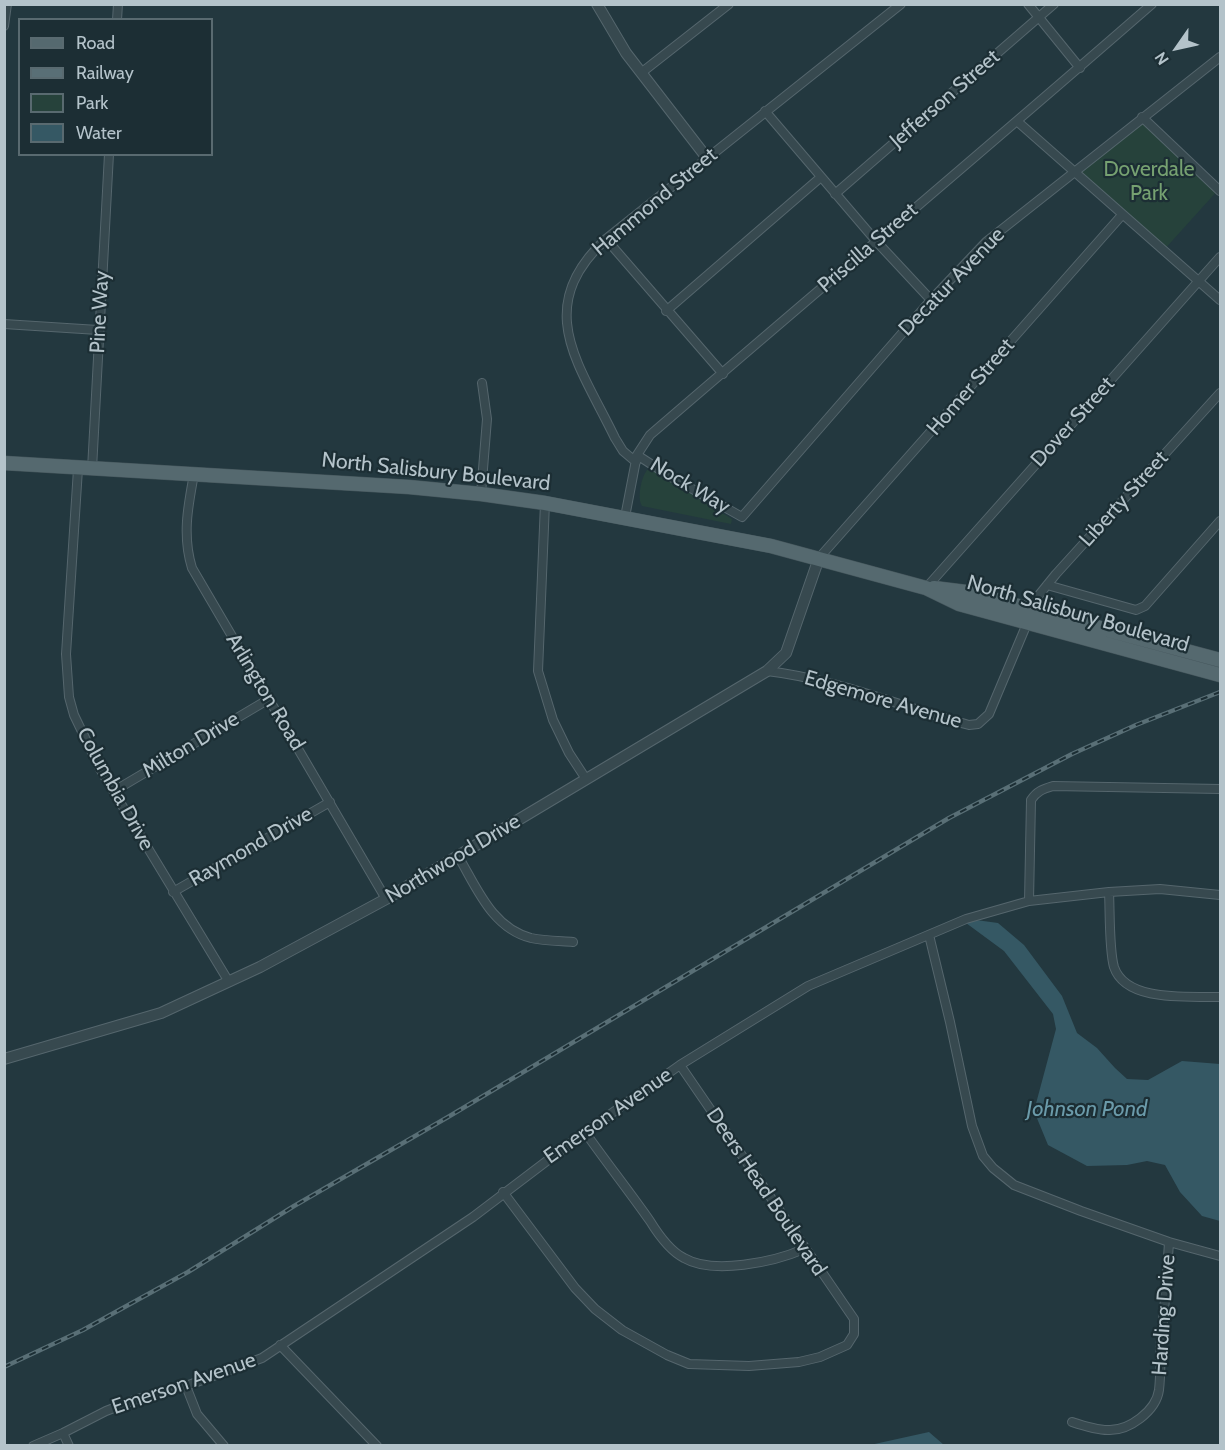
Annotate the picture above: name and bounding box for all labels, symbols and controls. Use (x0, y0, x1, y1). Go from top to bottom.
legend (18, 18, 213, 156)
north arrow (1147, 18, 1207, 78)
text: Road (76, 32, 115, 54)
street label: Jefferson Street (885, 44, 1005, 154)
text: N (1151, 48, 1173, 68)
text: Railway (76, 62, 134, 84)
text: Park (76, 92, 108, 114)
text: Water (76, 122, 122, 144)
street label: Hammond Street (587, 142, 723, 262)
park label: Doverdale Park (1103, 157, 1195, 207)
street label: Priscilla Street (813, 198, 923, 298)
street label: Decatur Avenue (894, 222, 1010, 342)
street label: Pine Way (85, 270, 115, 354)
street label: Homer Street (922, 333, 1020, 441)
street label: Dover Street (1026, 372, 1120, 472)
street label: Liberty Street (1074, 446, 1174, 552)
street label: North Salisbury Boulevard (320, 447, 552, 497)
street label: Nock Way (645, 452, 735, 520)
street label: North Salisbury Boulevard (964, 570, 1192, 658)
street label: Arlington Road (220, 629, 310, 755)
street label: Edgemore Avenue (801, 665, 965, 735)
street label: Milton Drive (138, 706, 244, 784)
street label: Columbia Drive (71, 723, 159, 855)
street label: Raymond Drive (185, 802, 317, 892)
street label: Northwood Drive (381, 809, 525, 909)
street label: Emerson Avenue (539, 1063, 677, 1169)
water label: Johnson Pond (1027, 1097, 1147, 1123)
street label: Deers Head Boulevard (700, 1103, 832, 1281)
street label: Harding Drive (1147, 1254, 1181, 1376)
street label: Emerson Avenue (109, 1348, 259, 1420)

